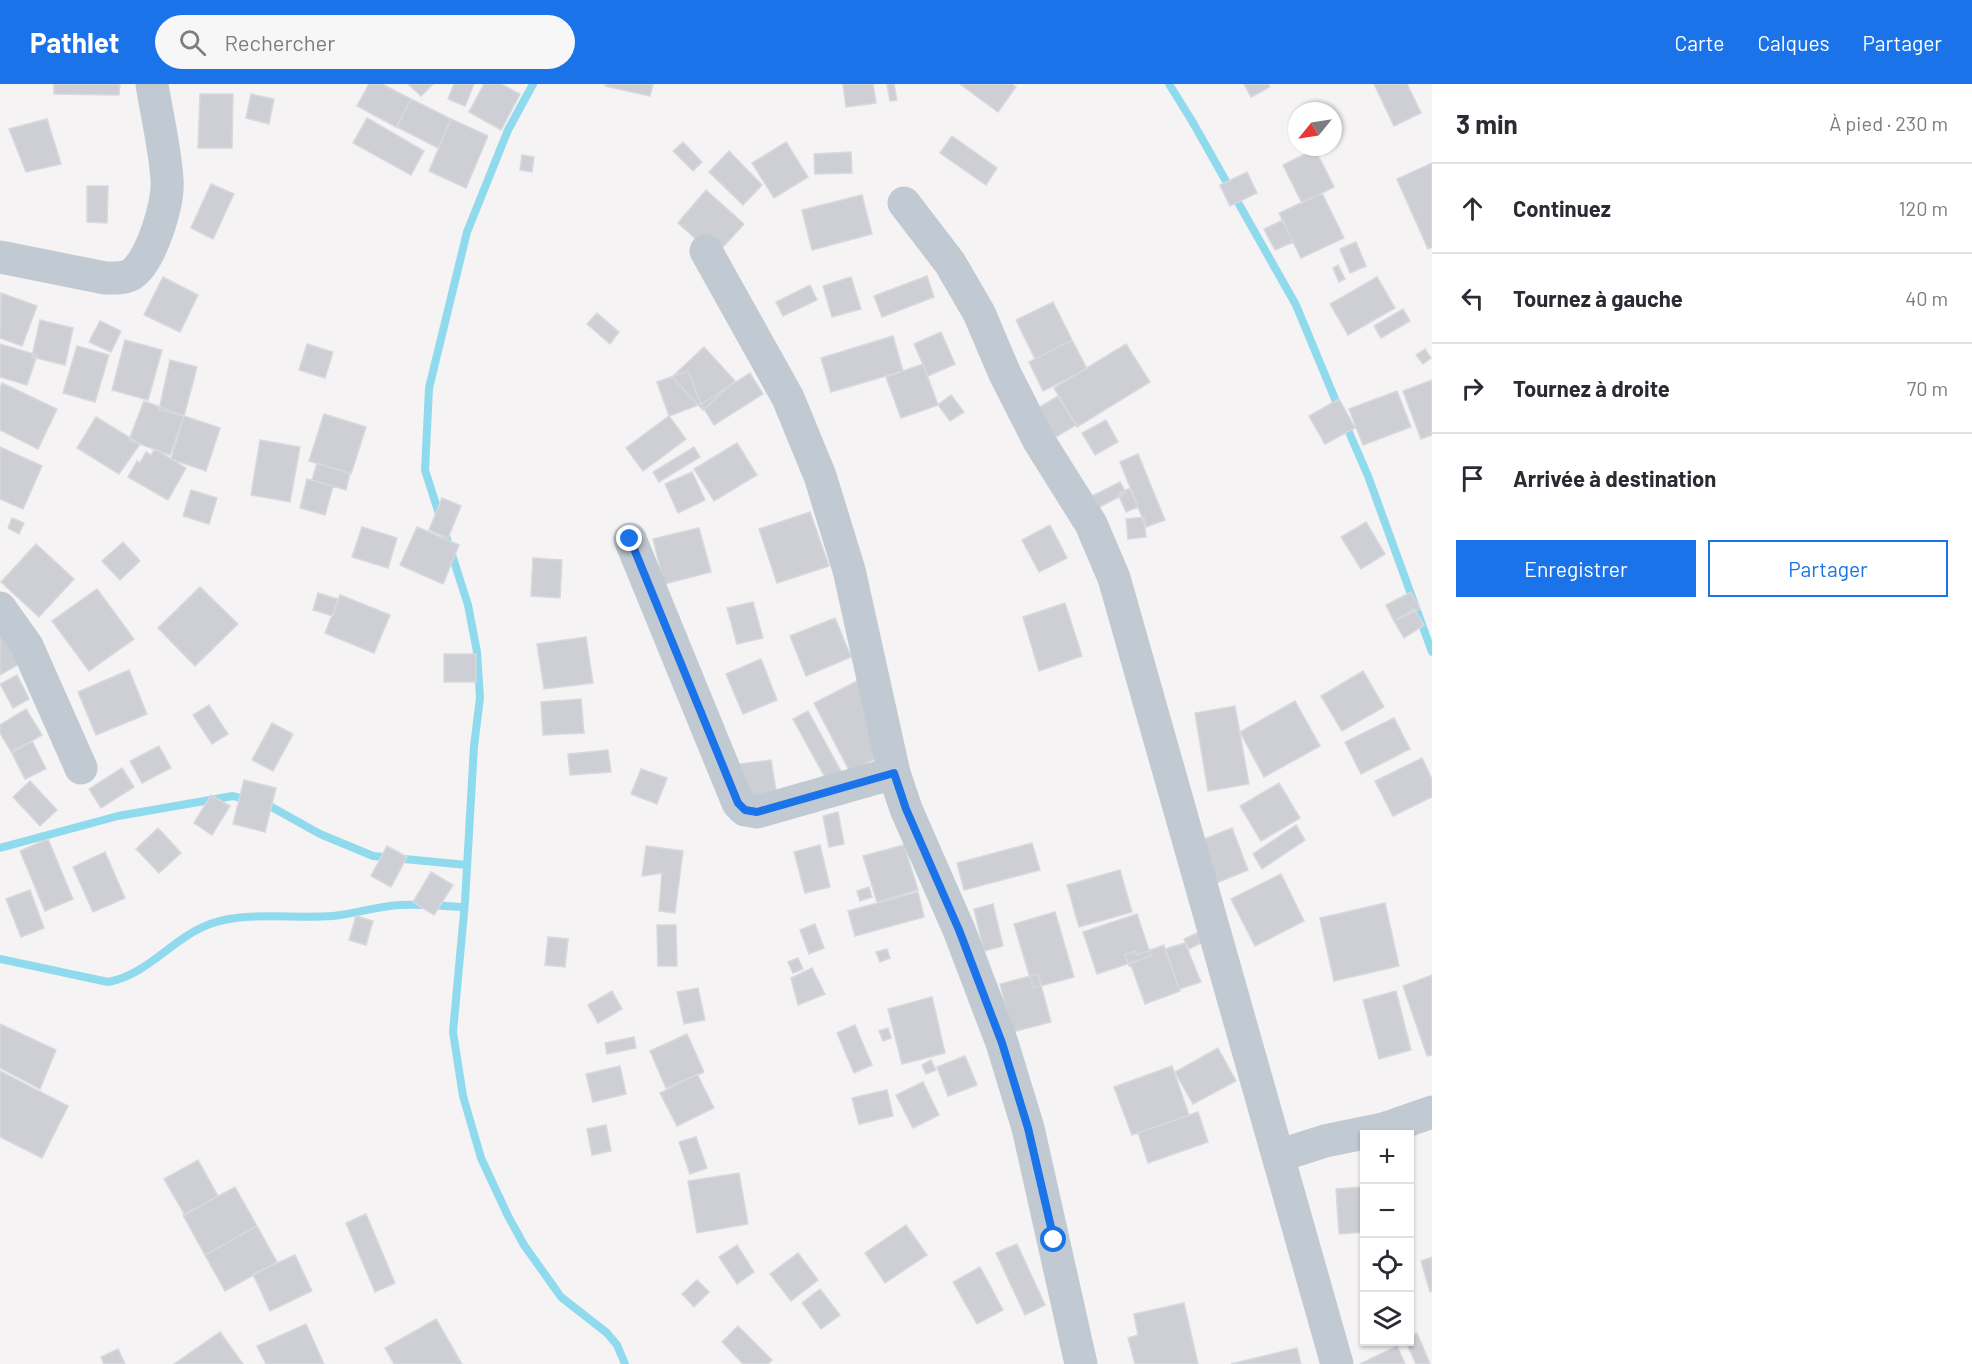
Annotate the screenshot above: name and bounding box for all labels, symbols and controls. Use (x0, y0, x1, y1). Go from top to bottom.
search box (155, 15, 575, 69)
text: Pathlet (30, 25, 119, 59)
icon: search (176, 26, 209, 59)
text: Rechercher (224, 29, 335, 55)
text: Carte (1675, 30, 1724, 55)
text: Calques (1757, 30, 1830, 55)
text: Partager (1863, 30, 1942, 55)
north arrow (1288, 102, 1342, 156)
text: 3 min (1456, 108, 1518, 139)
text: À pied · 230 m (1829, 111, 1948, 135)
icon: ahead (1456, 192, 1489, 225)
text: Continuez (1513, 195, 1611, 221)
text: 120 m (1898, 196, 1948, 220)
icon: left (1456, 282, 1489, 315)
text: Tournez à gauche (1513, 285, 1683, 311)
text: 40 m (1905, 286, 1948, 310)
icon: right (1456, 372, 1489, 405)
text: Tournez à droite (1513, 375, 1670, 401)
text: 70 m (1907, 376, 1948, 400)
icon: arrive (1456, 462, 1489, 495)
text: Arrivée à destination (1513, 465, 1716, 491)
route end (616, 525, 642, 551)
button: Enregistrer (1456, 540, 1696, 597)
button: Partager (1708, 540, 1948, 597)
map controls (1360, 1130, 1414, 1346)
button: + (1360, 1130, 1414, 1184)
button: − (1360, 1184, 1414, 1238)
route start (1040, 1226, 1066, 1252)
button: locate (1360, 1238, 1414, 1292)
button: layers (1360, 1292, 1414, 1346)

